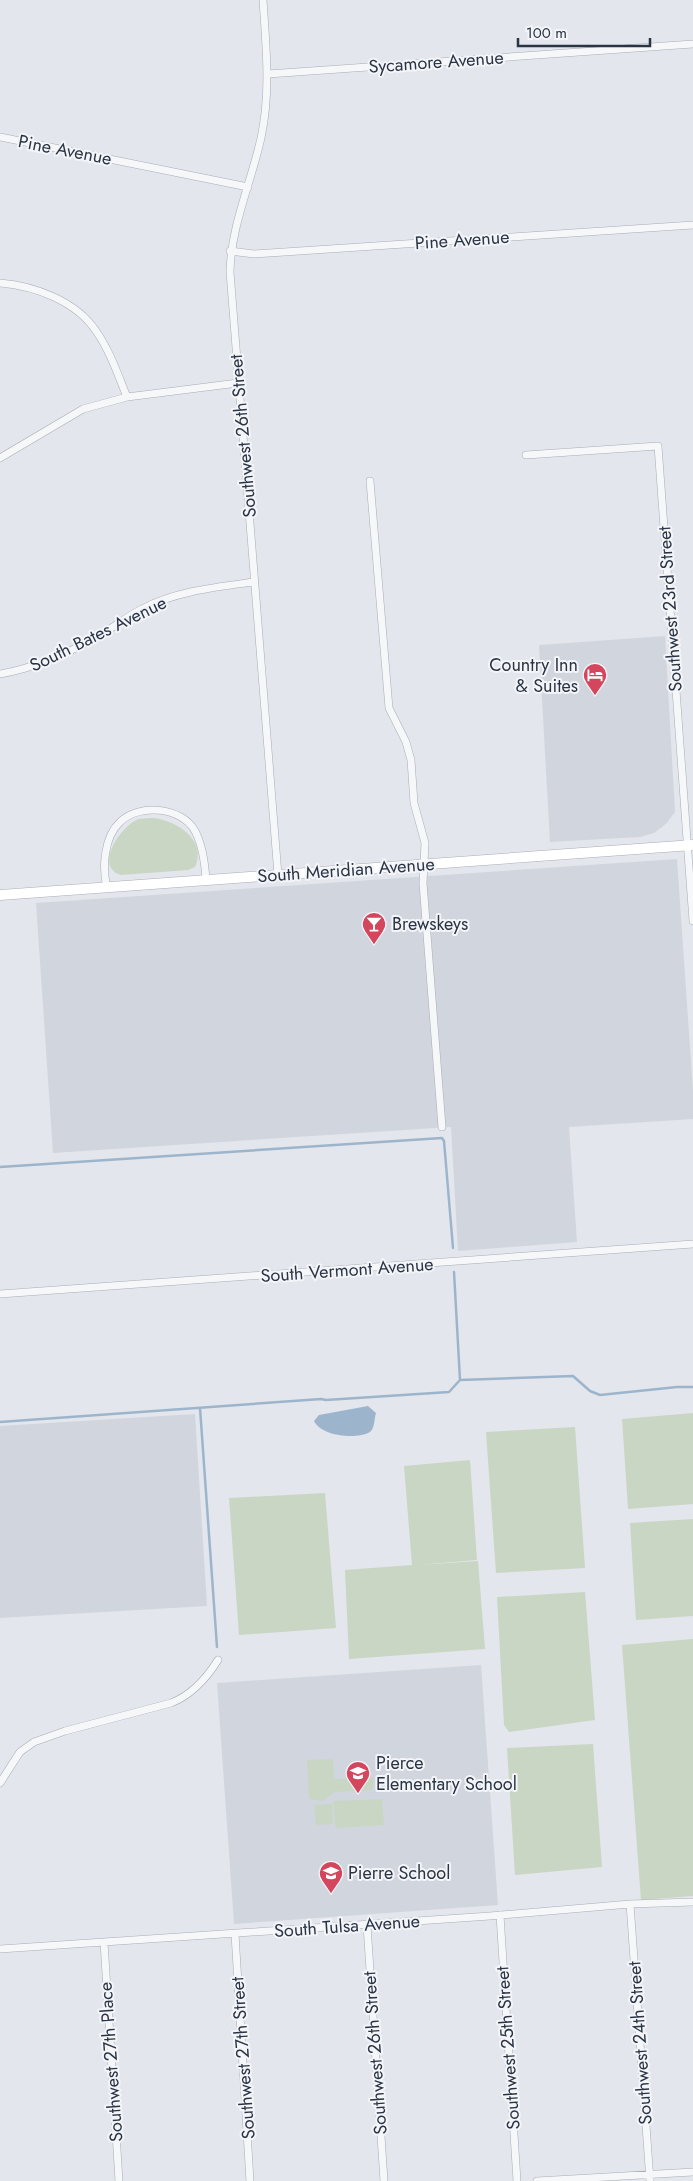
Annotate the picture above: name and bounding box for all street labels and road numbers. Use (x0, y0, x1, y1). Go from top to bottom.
street label: Sycamore Avenue (368, 44, 504, 80)
street label: Pine Avenue (16, 128, 114, 172)
street label: Pine Avenue (414, 224, 510, 256)
street label: Southwest 26th Street (223, 353, 263, 519)
street label: Southwest 23rd Street (651, 525, 689, 693)
street label: South Bates Avenue (25, 590, 171, 678)
street label: South Meridian Avenue (257, 851, 435, 889)
street label: South Vermont Avenue (260, 1251, 434, 1289)
street label: South Tulsa Avenue (273, 1908, 421, 1944)
street label: Southwest 24th Street (621, 1960, 659, 2126)
street label: Southwest 25th Street (489, 1965, 527, 2130)
street label: Southwest 26th Street (356, 1970, 394, 2136)
street label: Southwest 27th Street (224, 1975, 262, 2140)
street label: Southwest 27th Place (92, 1981, 130, 2143)

